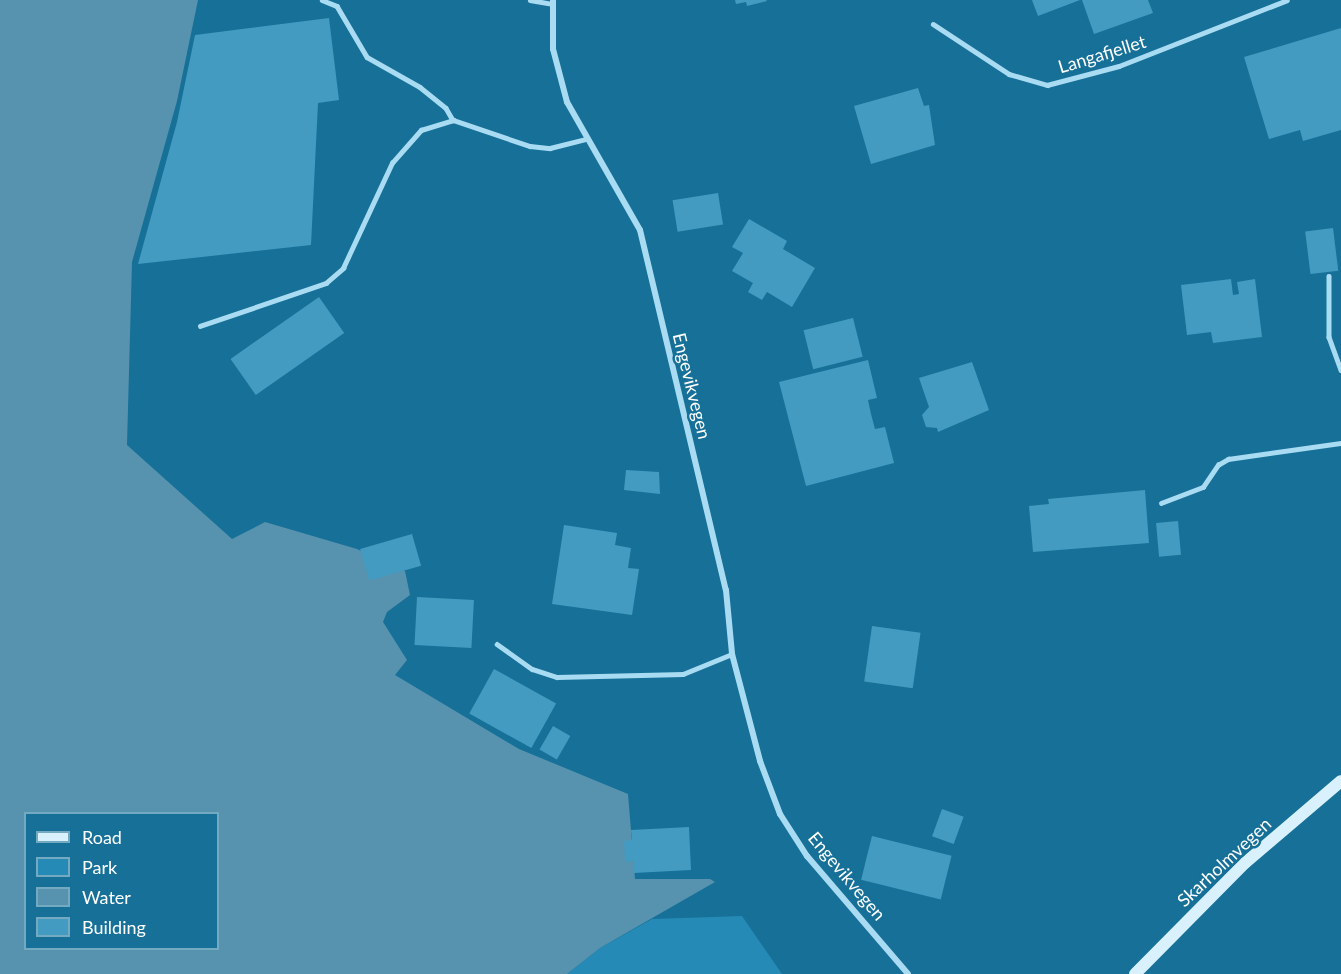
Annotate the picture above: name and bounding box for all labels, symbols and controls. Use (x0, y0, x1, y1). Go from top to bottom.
street label: Langafjellet (1056, 30, 1148, 78)
street label: Engevikvegen (668, 331, 716, 441)
legend (24, 812, 219, 950)
street label: Skarholmvegen (1173, 813, 1275, 911)
text: Road (82, 826, 122, 848)
street label: Engevikvegen (804, 827, 890, 925)
text: Park (82, 856, 117, 878)
text: Water (82, 886, 131, 908)
text: Building (82, 916, 146, 938)

